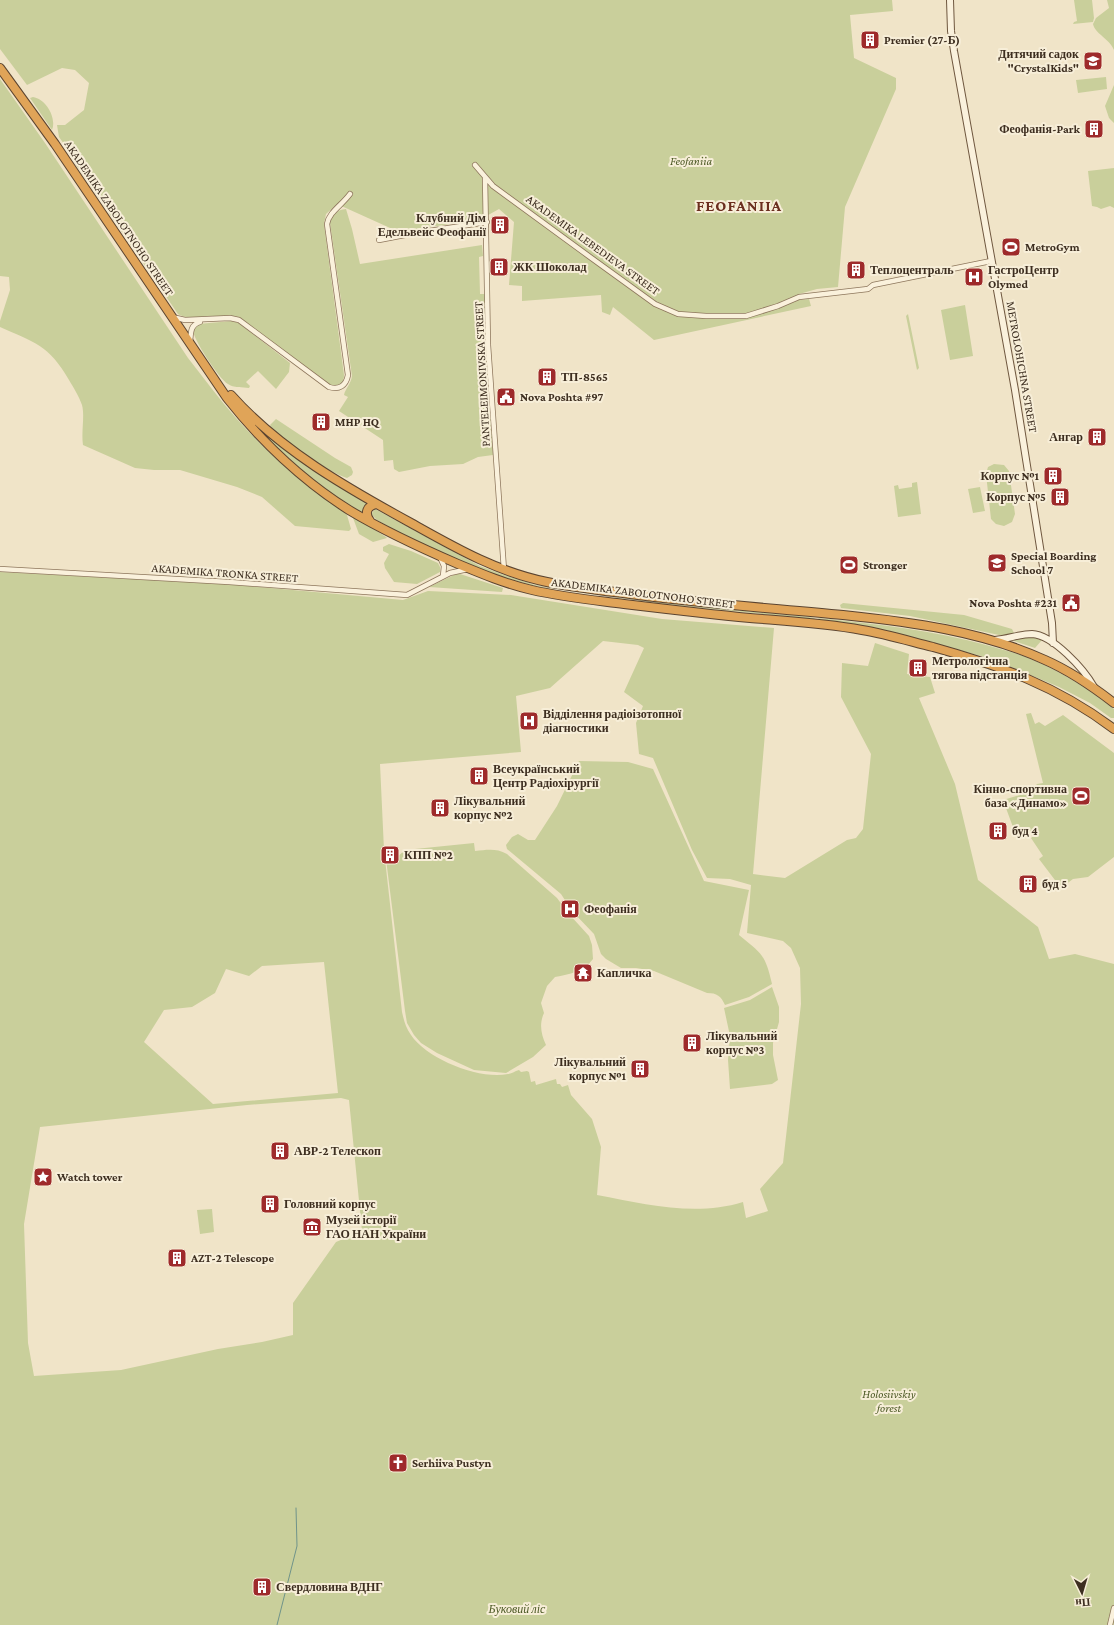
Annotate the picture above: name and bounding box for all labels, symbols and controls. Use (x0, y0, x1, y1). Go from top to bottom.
building icon: Premier (27-Б) (859, 29, 881, 51)
place label: Premier (27-Б) (884, 33, 960, 47)
place label: Дитячий садок "CrystalKids" (998, 47, 1079, 75)
school or university icon: Дитячий садок "CrystalKids" (1082, 50, 1104, 72)
building icon: Феофанія-Park (1083, 118, 1105, 140)
place label: Феофанія-Park (999, 122, 1080, 136)
street label: AKADEMIKA ZABOLOTNOHO STREET (62, 138, 177, 299)
park label: Feofaniia (670, 154, 712, 168)
street label: AKADEMIKA LEBEDIEVA STREET (524, 192, 663, 298)
district label: FEOFANIIA (696, 197, 782, 214)
place label: Клубний Дім Едельвейс Феофанії (378, 211, 487, 239)
building icon: Клубний Дім Едельвейс Феофанії (489, 214, 511, 236)
sports icon: MetroGym (1000, 236, 1022, 258)
place label: MetroGym (1025, 240, 1081, 254)
building icon: ЖК Шоколад (488, 256, 510, 278)
building icon: Теплоцентраль (845, 259, 867, 281)
place label: ЖК Шоколад (513, 260, 586, 274)
place label: Теплоцентраль (870, 263, 954, 277)
place label: ГастроЦентр Olymed (988, 263, 1059, 291)
hospital icon: ГастроЦентр Olymed (963, 266, 985, 288)
street label: METROLOHICHNA STREET (1004, 300, 1041, 434)
street label: PANTELEIMONIVSKA STREET (471, 301, 493, 447)
building icon: ТП-8565 (536, 366, 558, 388)
place label: ТП-8565 (561, 370, 608, 384)
public building icon: Nova Poshta #97 (495, 386, 517, 408)
place label: Nova Poshta #97 (520, 390, 604, 404)
building icon: MHP HQ (310, 411, 332, 433)
place label: MHP HQ (335, 415, 380, 429)
building icon: Ангар (1086, 426, 1108, 448)
place label: Ангар (1049, 430, 1083, 444)
building icon: Корпус №1 (1042, 465, 1064, 487)
place label: Корпус №1 (981, 469, 1040, 483)
building icon: Корпус №5 (1049, 486, 1071, 508)
place label: Корпус №5 (986, 490, 1046, 504)
place label: Special Boarding School 7 (1011, 549, 1096, 577)
school or university icon: Special Boarding School 7 (986, 552, 1008, 574)
sports icon: Stronger (838, 554, 860, 576)
place label: Stronger (863, 558, 908, 572)
street label: AKADEMIKA TRONKA STREET (151, 561, 299, 585)
street label: AKADEMIKA ZABOLOTNOHO STREET (551, 575, 736, 611)
public building icon: Nova Poshta #231 (1060, 592, 1082, 614)
place label: Nova Poshta #231 (969, 596, 1058, 610)
place label: Метрологічна тягова підстанція (932, 654, 1028, 682)
building icon: Метрологічна тягова підстанція (907, 657, 929, 679)
place label: Відділення радіоізотопної діагностики (543, 707, 682, 735)
hospital icon: Відділення радіоізотопної діагностики (518, 710, 540, 732)
place label: Всеукраїнський Центр Радіохірургії (493, 762, 599, 790)
building icon: Всеукраїнський Центр Радіохірургії (468, 765, 490, 787)
place label: Кінно-спортивна база «Динамо» (974, 782, 1067, 810)
sports icon: Кінно-спортивна база «Динамо» (1070, 785, 1092, 807)
place label: Лікувальний корпус №2 (454, 794, 526, 822)
building icon: Лікувальний корпус №2 (429, 797, 451, 819)
building icon: буд 4 (987, 820, 1009, 842)
place label: буд 4 (1012, 824, 1038, 838)
building icon: КПП №2 (379, 844, 401, 866)
place label: КПП №2 (404, 848, 453, 862)
building icon: буд 5 (1017, 873, 1039, 895)
place label: буд 5 (1042, 877, 1067, 891)
hospital icon: Феофанія (559, 898, 581, 920)
place label: Феофанія (584, 902, 637, 916)
temple icon: Капличка (572, 962, 594, 984)
place label: Капличка (597, 966, 651, 980)
place label: Лікувальний корпус №3 (706, 1029, 778, 1057)
building icon: Лікувальний корпус №3 (681, 1032, 703, 1054)
place label: Лікувальний корпус №1 (555, 1055, 627, 1083)
building icon: Лікувальний корпус №1 (629, 1058, 651, 1080)
building icon: АВР-2 Телескоп (269, 1140, 291, 1162)
place label: АВР-2 Телескоп (294, 1144, 381, 1158)
place icon: Watch tower (32, 1166, 54, 1188)
place label: Watch tower (56, 1170, 123, 1184)
building icon: Головний корпус (259, 1193, 281, 1215)
place label: Головний корпус (284, 1197, 376, 1211)
place label: Музей історії ГАО НАН України (326, 1213, 426, 1241)
museum icon: Музей історії ГАО НАН України (301, 1216, 323, 1238)
building icon: AZT-2 Telescope (166, 1247, 188, 1269)
place label: AZT-2 Telescope (190, 1251, 274, 1265)
park label: Holosiivskiy forest (862, 1387, 916, 1415)
church icon: Serhiiva Pustyn (387, 1452, 409, 1474)
place label: Serhiiva Pustyn (412, 1456, 491, 1470)
north arrow (1062, 1573, 1102, 1613)
building icon: Свердловина ВДНГ (251, 1576, 273, 1598)
place label: Свердловина ВДНГ (276, 1580, 383, 1594)
text: Пн (1074, 1596, 1091, 1610)
park label: Буковий ліс (488, 1602, 546, 1616)

